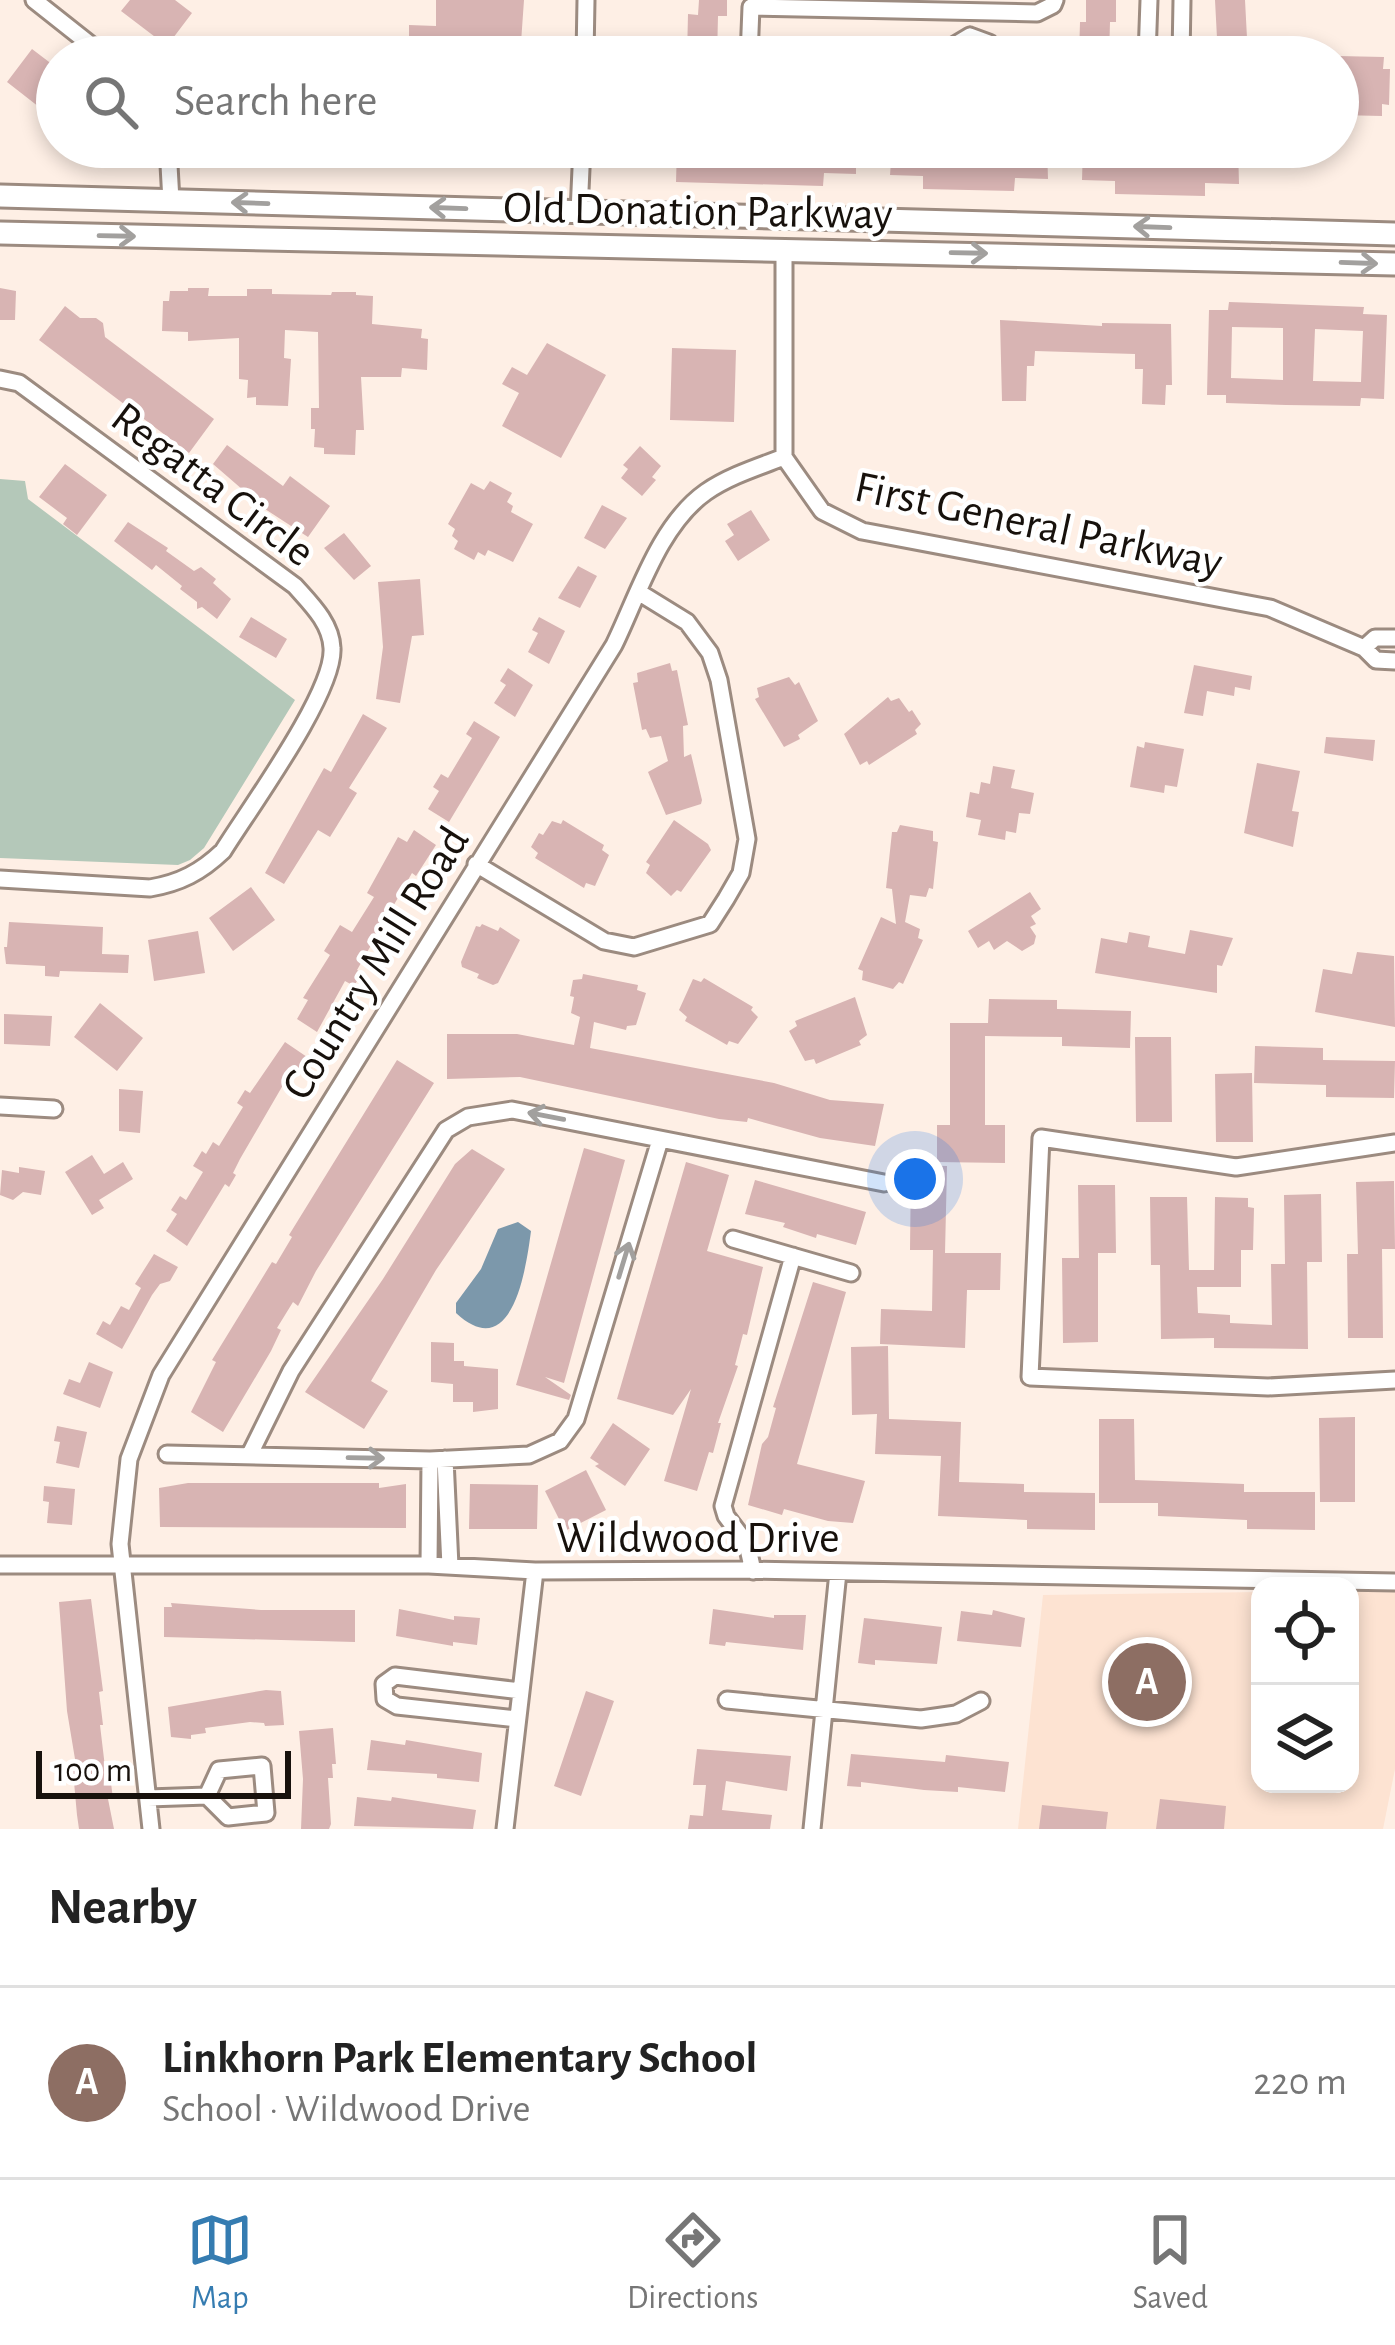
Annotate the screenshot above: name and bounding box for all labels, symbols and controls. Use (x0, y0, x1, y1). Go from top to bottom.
search box (36, 36, 1359, 168)
icon: search (78, 69, 144, 135)
text: Search here (174, 79, 377, 124)
street label: Old Donation Parkway (503, 186, 893, 237)
one-way arrow (231, 191, 270, 214)
one-way arrow (429, 197, 468, 220)
one-way arrow (1133, 216, 1172, 239)
one-way arrow (97, 224, 136, 247)
one-way arrow (949, 242, 988, 265)
one-way arrow (1339, 252, 1378, 275)
street label: Regatta Circle (103, 395, 322, 575)
street label: First General Parkway (851, 465, 1226, 586)
street label: Country Mill Road (274, 819, 478, 1108)
one-way arrow (527, 1104, 565, 1127)
your location (885, 1149, 945, 1209)
one-way arrow (614, 1242, 636, 1280)
one-way arrow (346, 1447, 385, 1470)
street label: Wildwood Drive (556, 1516, 840, 1561)
map controls (1251, 1577, 1359, 1793)
button: locate (1251, 1577, 1359, 1685)
pin: A (1108, 1637, 1186, 1727)
button: layers (1251, 1685, 1359, 1793)
scale bar (36, 1745, 291, 1798)
text: 100 m (54, 1755, 132, 1788)
text: Nearby (48, 1882, 197, 1933)
text: Linkhorn Park Elementary School (162, 2036, 757, 2081)
text: A (75, 2063, 99, 2102)
text: 220 m (1253, 2063, 1347, 2102)
text: School · Wildwood Drive (162, 2090, 531, 2129)
tab: Map (187, 2207, 253, 2319)
tab: Directions (627, 2207, 758, 2319)
tab: Saved (1132, 2207, 1208, 2319)

